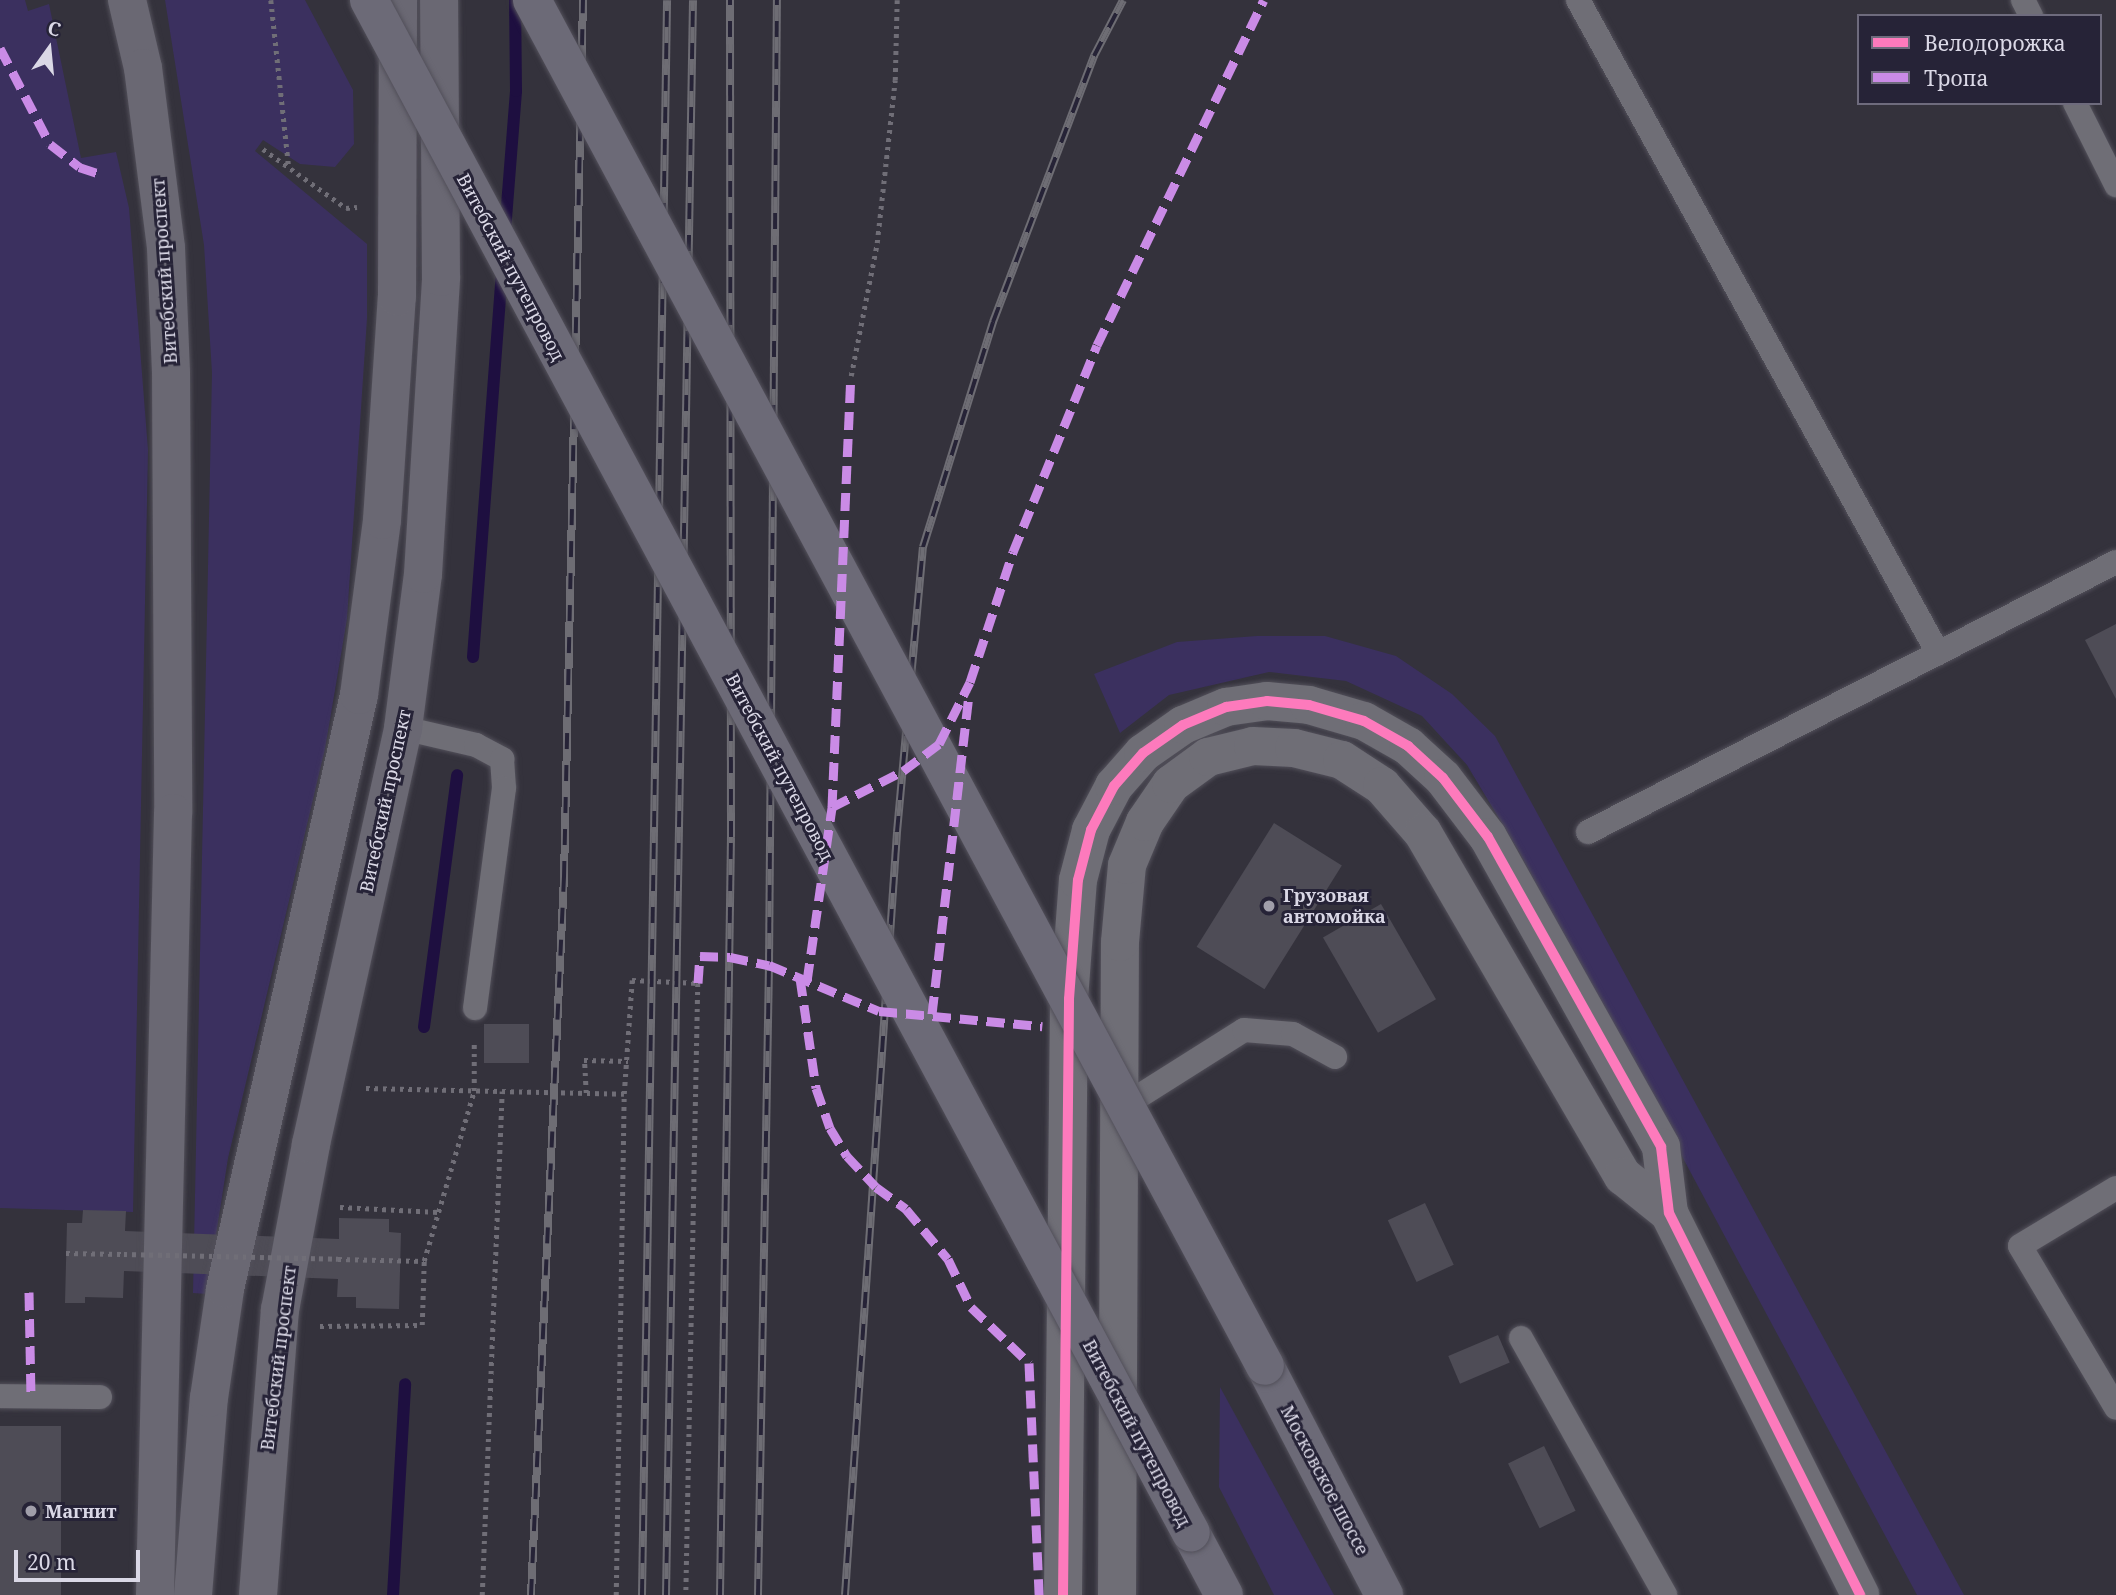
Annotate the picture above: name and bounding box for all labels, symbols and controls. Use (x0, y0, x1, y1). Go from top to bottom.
north arrow (14, 14, 84, 84)
legend (1857, 14, 2102, 105)
text: С (45, 15, 64, 43)
text: Велодорожка (1924, 29, 2066, 57)
text: Тропа (1924, 64, 1988, 92)
street label: Витебский путепровод (452, 170, 570, 364)
street label: Витебский проспект (147, 177, 181, 365)
street label: Витебский путепровод (721, 670, 839, 864)
street label: Витебский проспект (355, 708, 415, 894)
place label: Грузовая автомойка (1283, 885, 1386, 928)
marker: Грузовая автомойка (1261, 898, 1277, 914)
street label: Витебский проспект (256, 1264, 300, 1452)
street label: Витебский путепровод (1078, 1336, 1196, 1530)
street label: Московское шоссе (1276, 1401, 1374, 1559)
place label: Магнит (45, 1500, 117, 1522)
marker: Магнит (23, 1503, 39, 1519)
scale bar (18, 1536, 144, 1580)
text: 20 m (27, 1548, 76, 1576)

